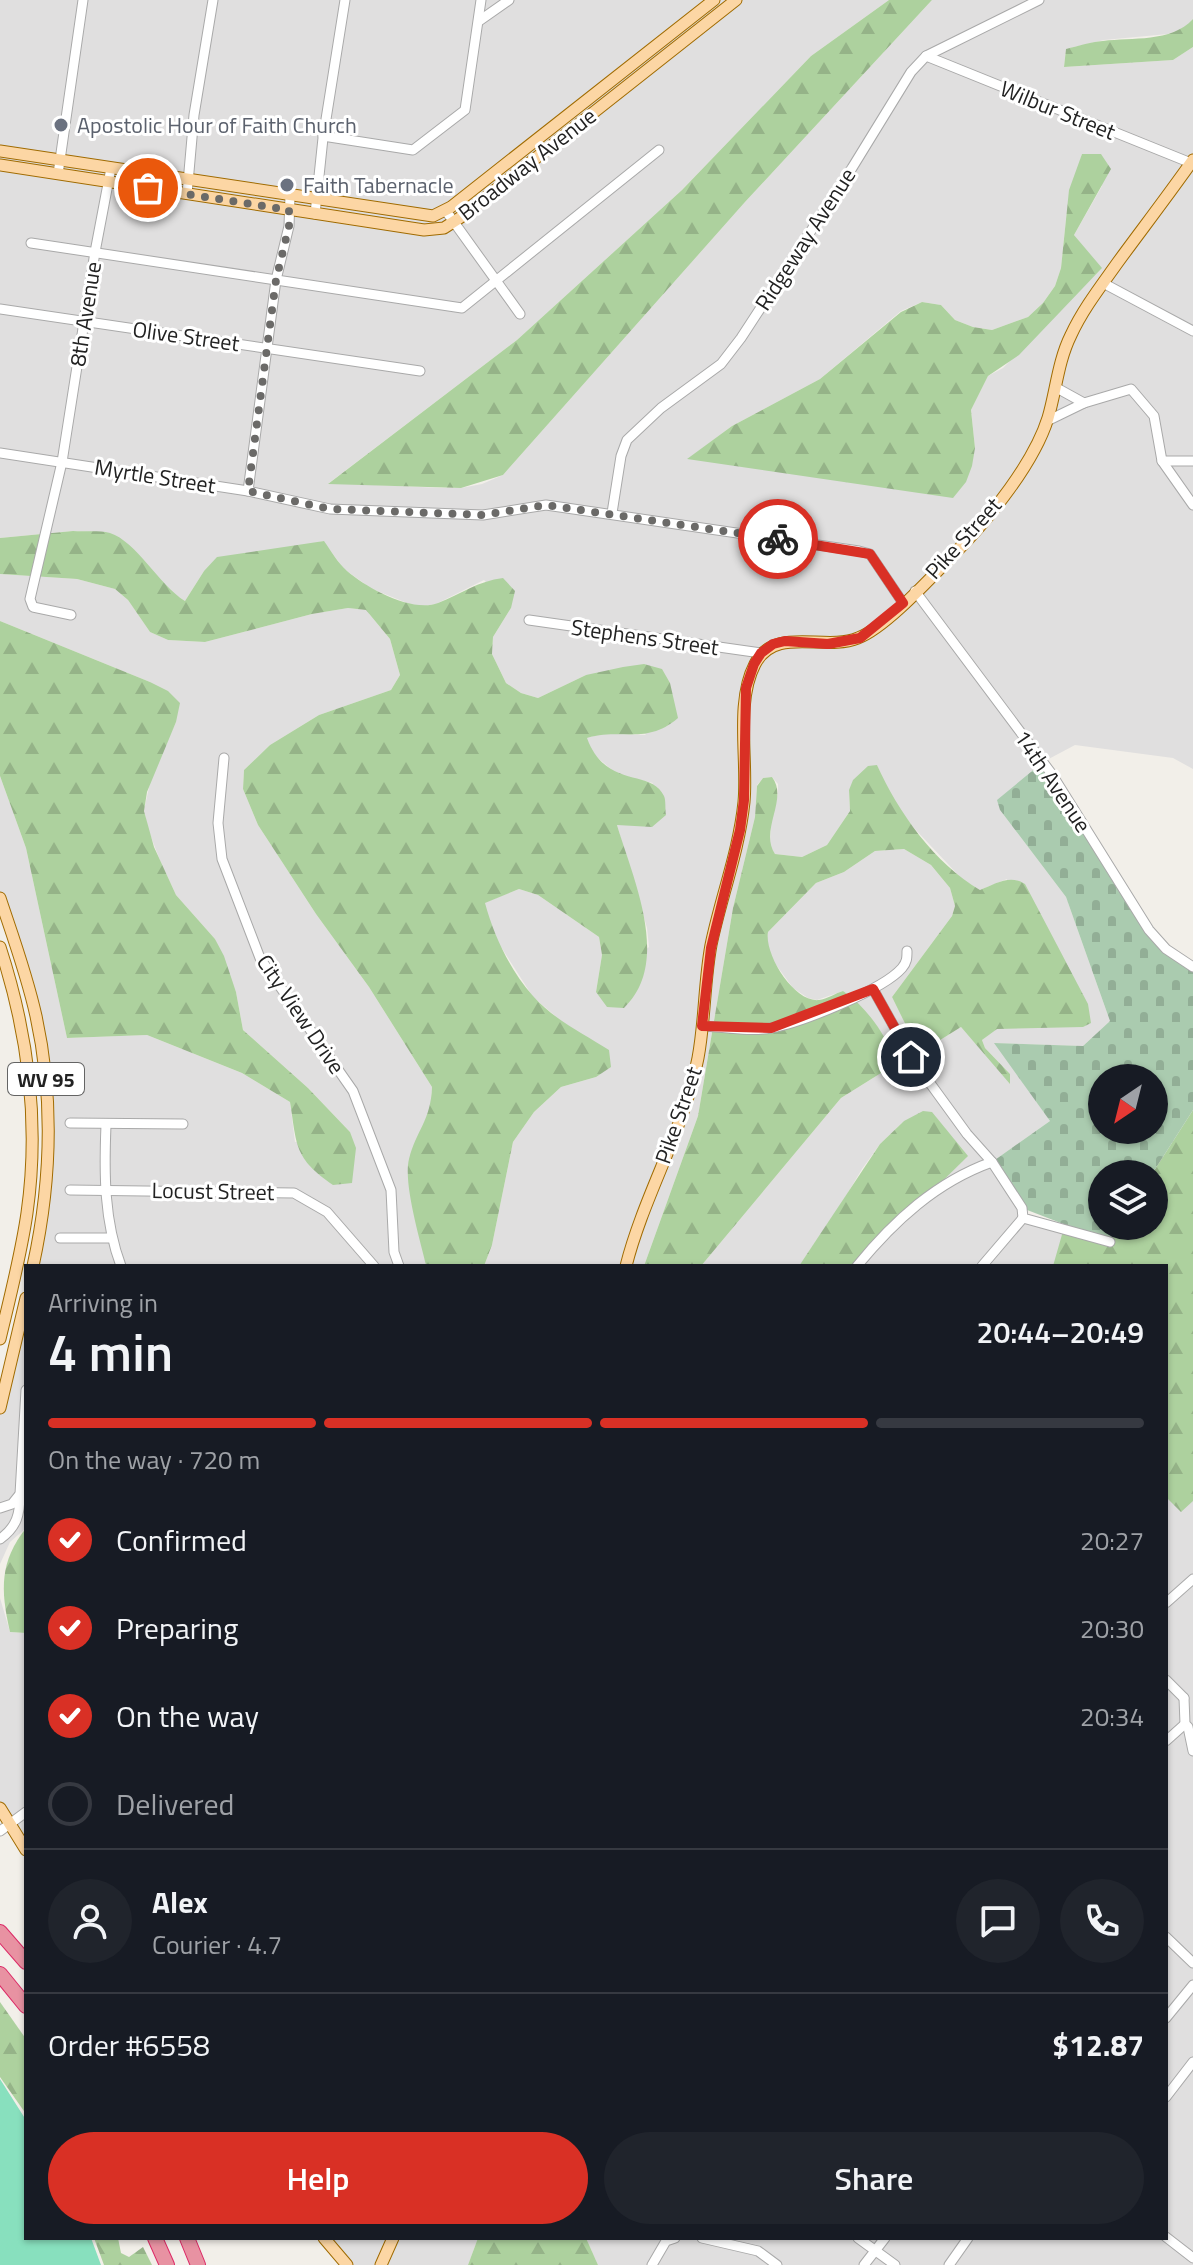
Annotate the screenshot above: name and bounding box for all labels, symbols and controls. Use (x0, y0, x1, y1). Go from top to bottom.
street label: Wilbur Street (995, 71, 1121, 149)
street label: Broadway Avenue (451, 99, 603, 229)
place label: Apostolic Hour of Faith Church (77, 108, 357, 142)
marker: Apostolic Hour of Faith Church (52, 116, 70, 134)
pin (114, 154, 182, 222)
street label: Ridgeway Avenue (746, 161, 864, 317)
icon: bag (126, 166, 170, 210)
place label: Faith Tabernacle (303, 168, 454, 202)
marker: Faith Tabernacle (278, 176, 296, 194)
street label: 8th Avenue (60, 259, 110, 369)
street label: Olive Street (130, 312, 242, 360)
street label: Myrtle Street (92, 450, 218, 502)
street label: Pike Street (917, 489, 1010, 587)
courier (738, 499, 818, 579)
icon: bike (756, 517, 800, 561)
street label: Stephens Street (569, 610, 721, 664)
street label: 14th Avenue (1006, 723, 1100, 839)
street label: City View Drive (248, 947, 354, 1081)
pin (877, 1023, 945, 1091)
icon: home (889, 1035, 933, 1079)
street label: Pike Street (646, 1062, 711, 1168)
road number: WV 95 (8, 1063, 84, 1095)
north arrow (1088, 1064, 1168, 1144)
map controls (1088, 1064, 1168, 1240)
button: layers (1088, 1160, 1168, 1240)
street label: Locust Street (151, 1173, 275, 1209)
text: Arriving in (48, 1283, 158, 1322)
text: 20:44–20:49 (977, 1309, 1144, 1355)
text: 4 min (48, 1312, 173, 1391)
text: On the way · 720 m (48, 1440, 260, 1479)
text: Confirmed (116, 1517, 247, 1563)
icon: check (48, 1518, 92, 1562)
text: 20:27 (1080, 1521, 1144, 1560)
text: Preparing (116, 1605, 238, 1651)
icon: check (48, 1606, 92, 1650)
text: 20:30 (1080, 1609, 1144, 1648)
text: On the way (116, 1693, 259, 1739)
icon: check (48, 1694, 92, 1738)
text: 20:34 (1080, 1697, 1144, 1736)
text: Delivered (116, 1781, 234, 1827)
button: person (48, 1879, 132, 1963)
text: Alex (152, 1879, 208, 1925)
button: chat (956, 1879, 1040, 1963)
button: phone (1060, 1879, 1144, 1963)
text: Courier · 4.7 (152, 1925, 282, 1964)
text: Order #6558 (48, 2022, 210, 2068)
text: $12.87 (1052, 2022, 1144, 2068)
button: Help (48, 2132, 588, 2224)
button: Share (604, 2132, 1144, 2224)

